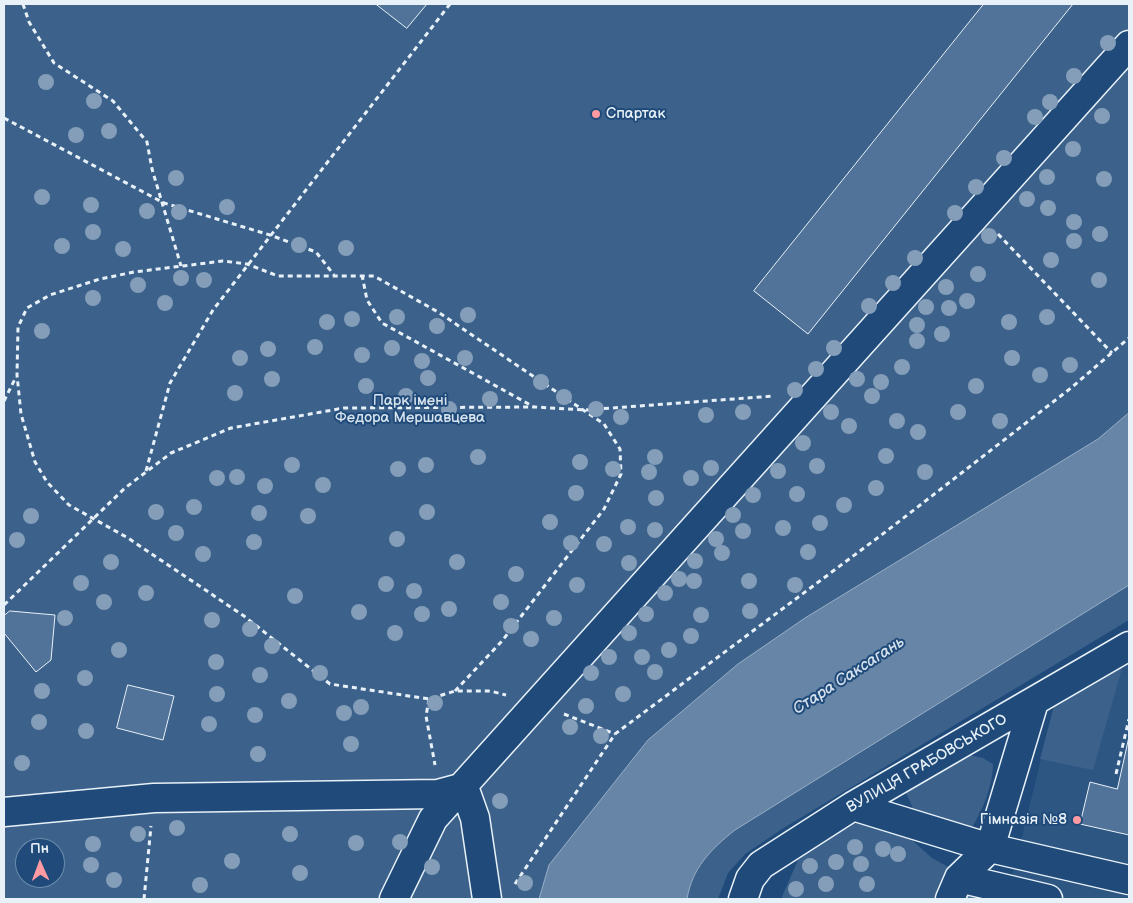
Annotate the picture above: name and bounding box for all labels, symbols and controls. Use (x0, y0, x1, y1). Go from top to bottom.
place label: Спартак (606, 105, 665, 123)
marker: Спартак (590, 108, 602, 120)
park label: Парк імені Федора Мершавцева (335, 392, 485, 427)
water label: Стара Саксагань (790, 633, 908, 719)
street label: ВУЛИЦЯ ГРАБОВСЬКОГО (844, 711, 1010, 817)
place label: Гімназія №8 (980, 811, 1067, 829)
marker: Гімназія №8 (1071, 814, 1083, 826)
north arrow (15, 838, 65, 888)
text: Пн (30, 840, 49, 857)

